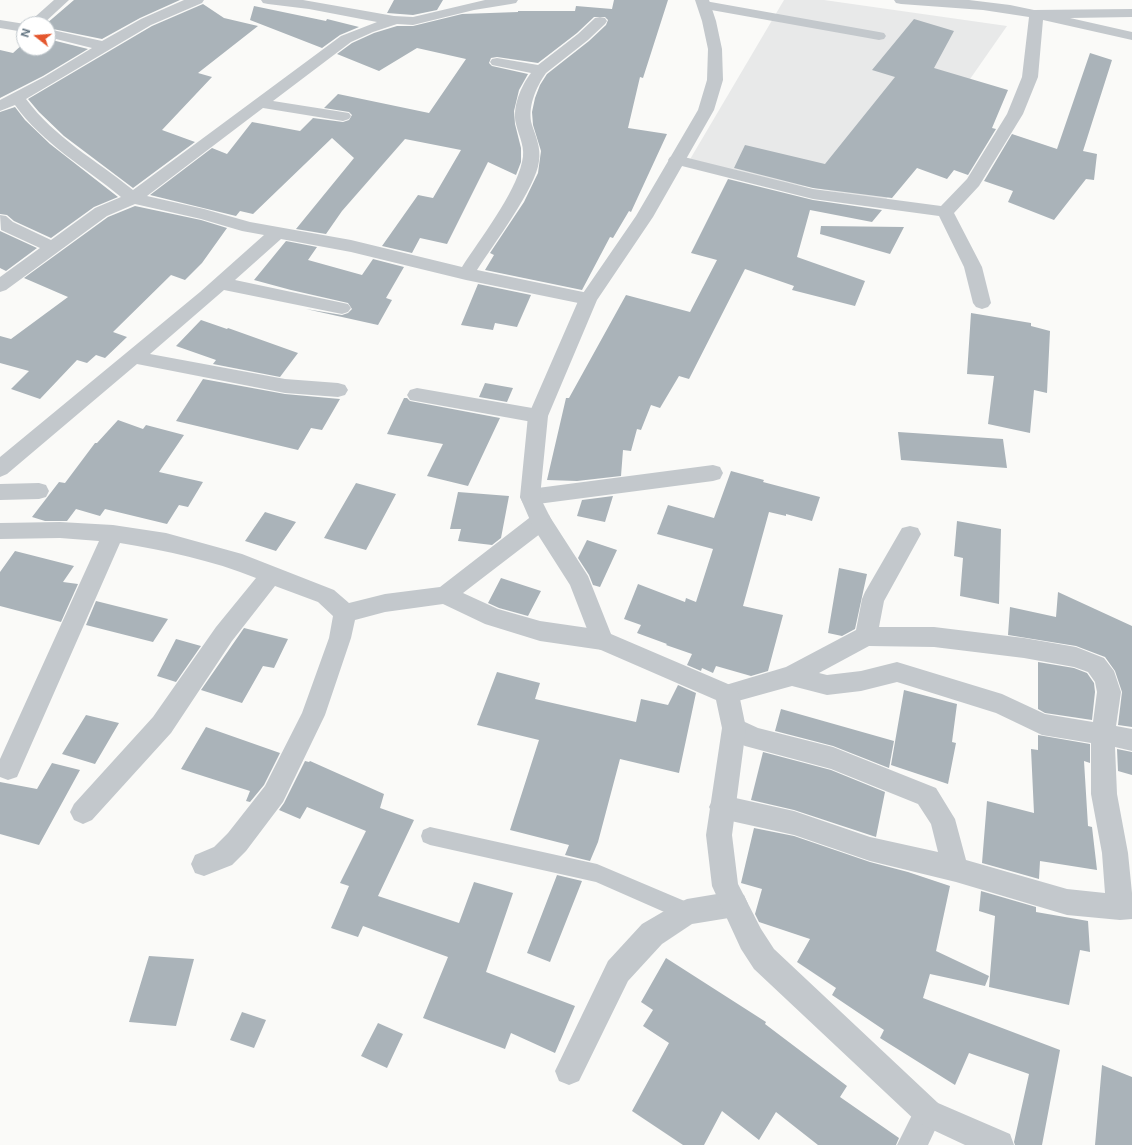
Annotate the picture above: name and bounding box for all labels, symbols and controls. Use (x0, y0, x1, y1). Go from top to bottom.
north arrow (16, 16, 56, 56)
text: N (18, 27, 33, 39)

